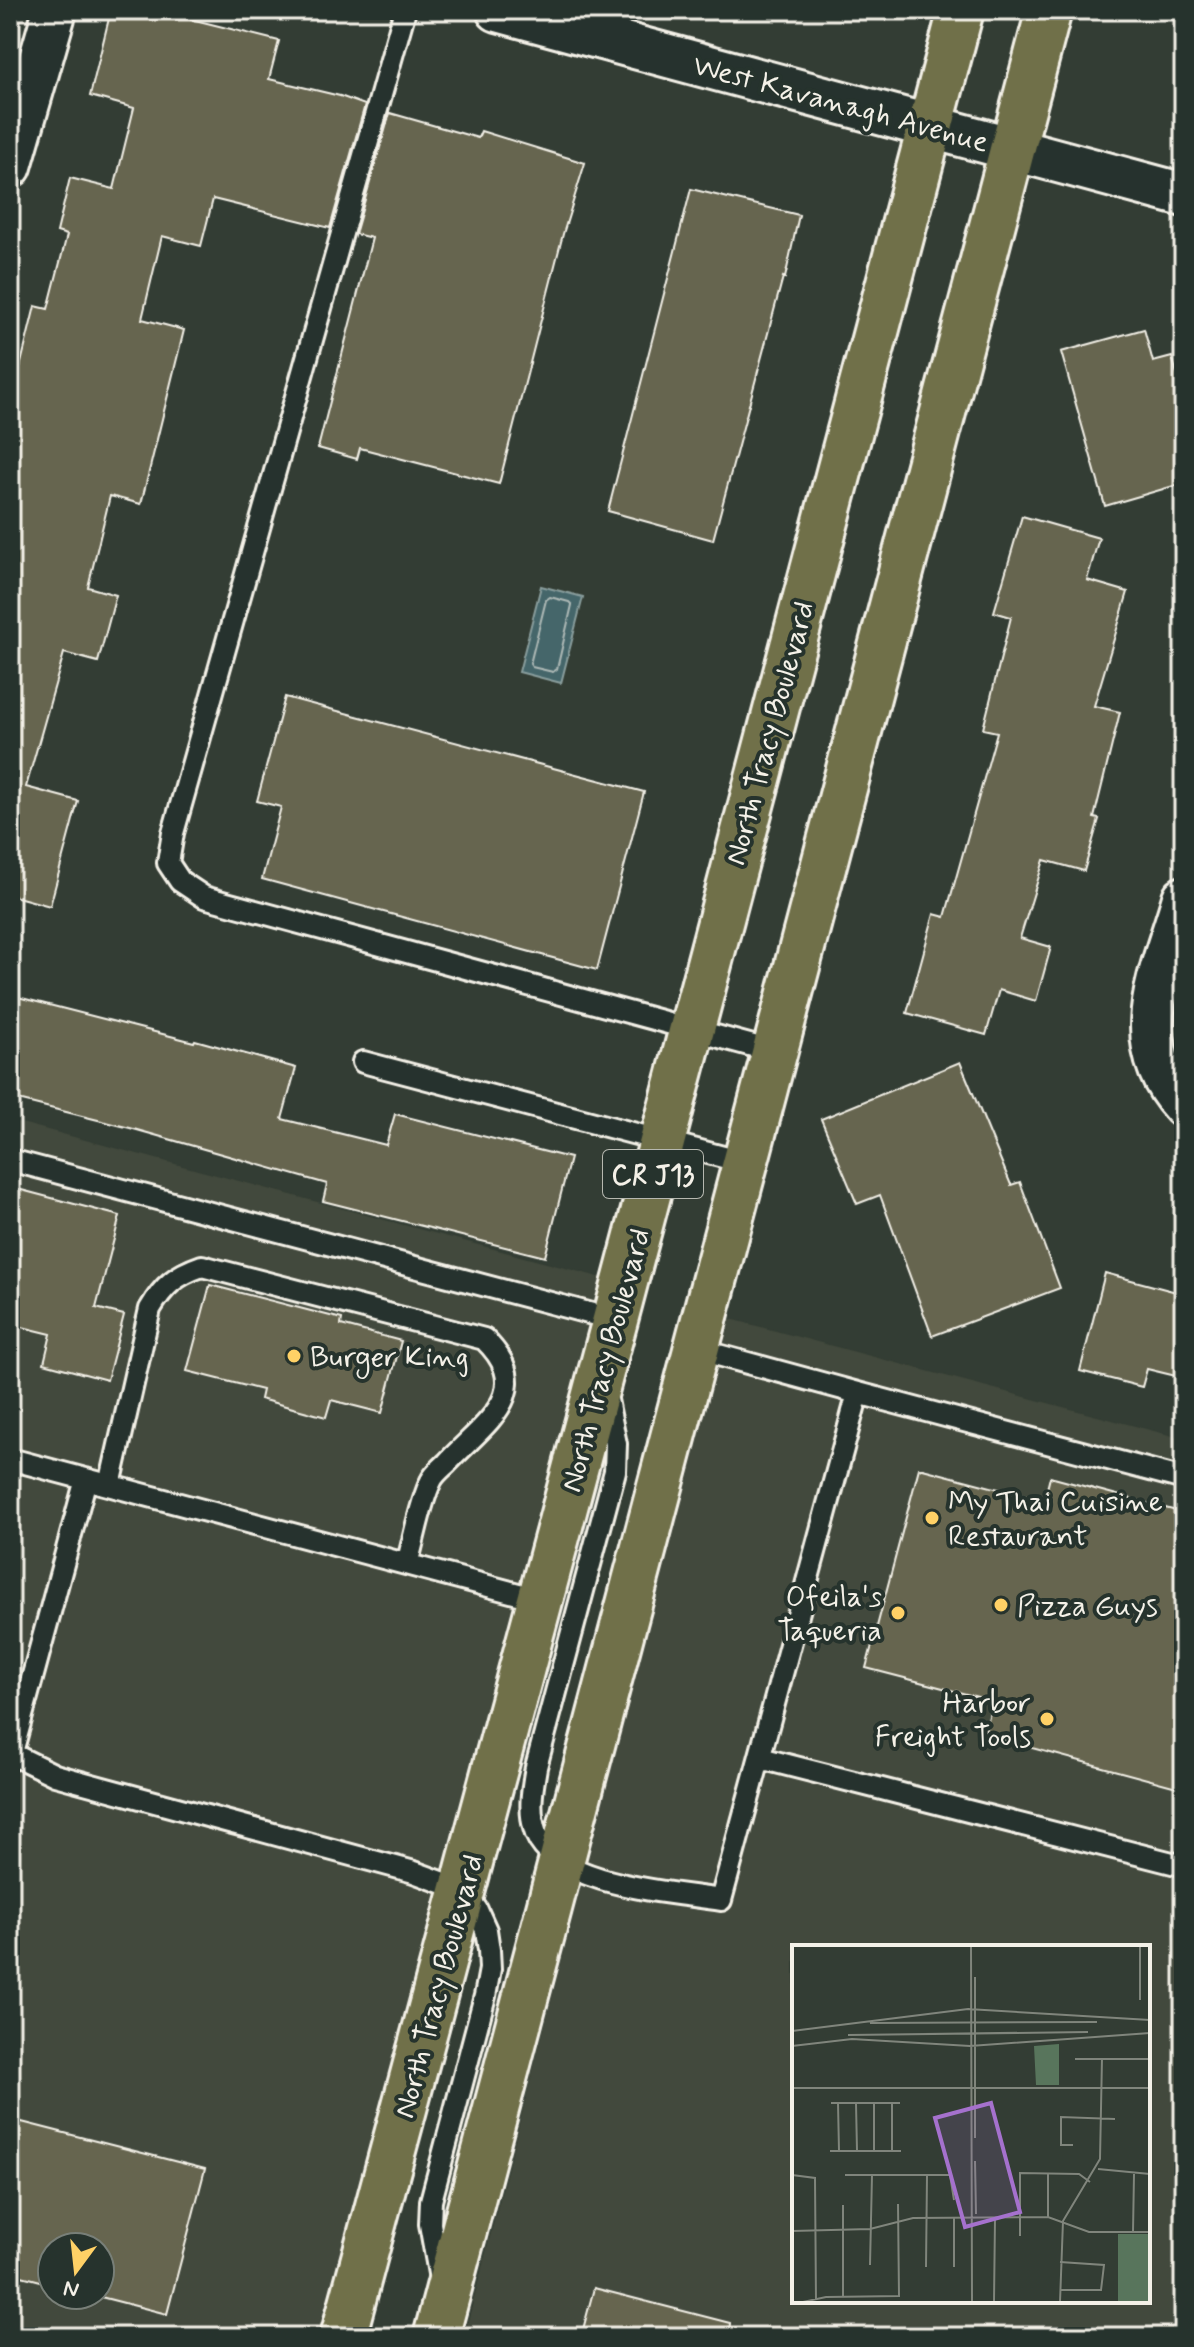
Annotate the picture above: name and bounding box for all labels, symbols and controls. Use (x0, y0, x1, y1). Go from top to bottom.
street label: West Kavanagh Avenue (688, 46, 993, 163)
street label: North Tracy Boulevard (716, 597, 824, 870)
road number: CR J13 (603, 1150, 703, 1198)
street label: North Tracy Boulevard (552, 1224, 660, 1497)
place label: Burger King (310, 1338, 469, 1379)
marker: Burger King (285, 1347, 303, 1365)
place label: My Thai Cuisine Restaurant (948, 1483, 1163, 1556)
marker: My Thai Cuisine Restaurant (923, 1509, 941, 1527)
place label: Ofeila's Taqueria (777, 1578, 882, 1651)
place label: Pizza Guys (1017, 1587, 1158, 1626)
marker: Pizza Guys (992, 1596, 1010, 1614)
marker: Ofeila's Taqueria (889, 1604, 907, 1622)
place label: Harbor Freight Tools (875, 1684, 1031, 1757)
marker: Harbor Freight Tools (1038, 1710, 1056, 1728)
street label: North Tracy Boulevard (385, 1850, 493, 2123)
inset map (792, 1945, 1150, 2303)
north arrow (36, 2231, 116, 2311)
text: N (61, 2273, 82, 2304)

